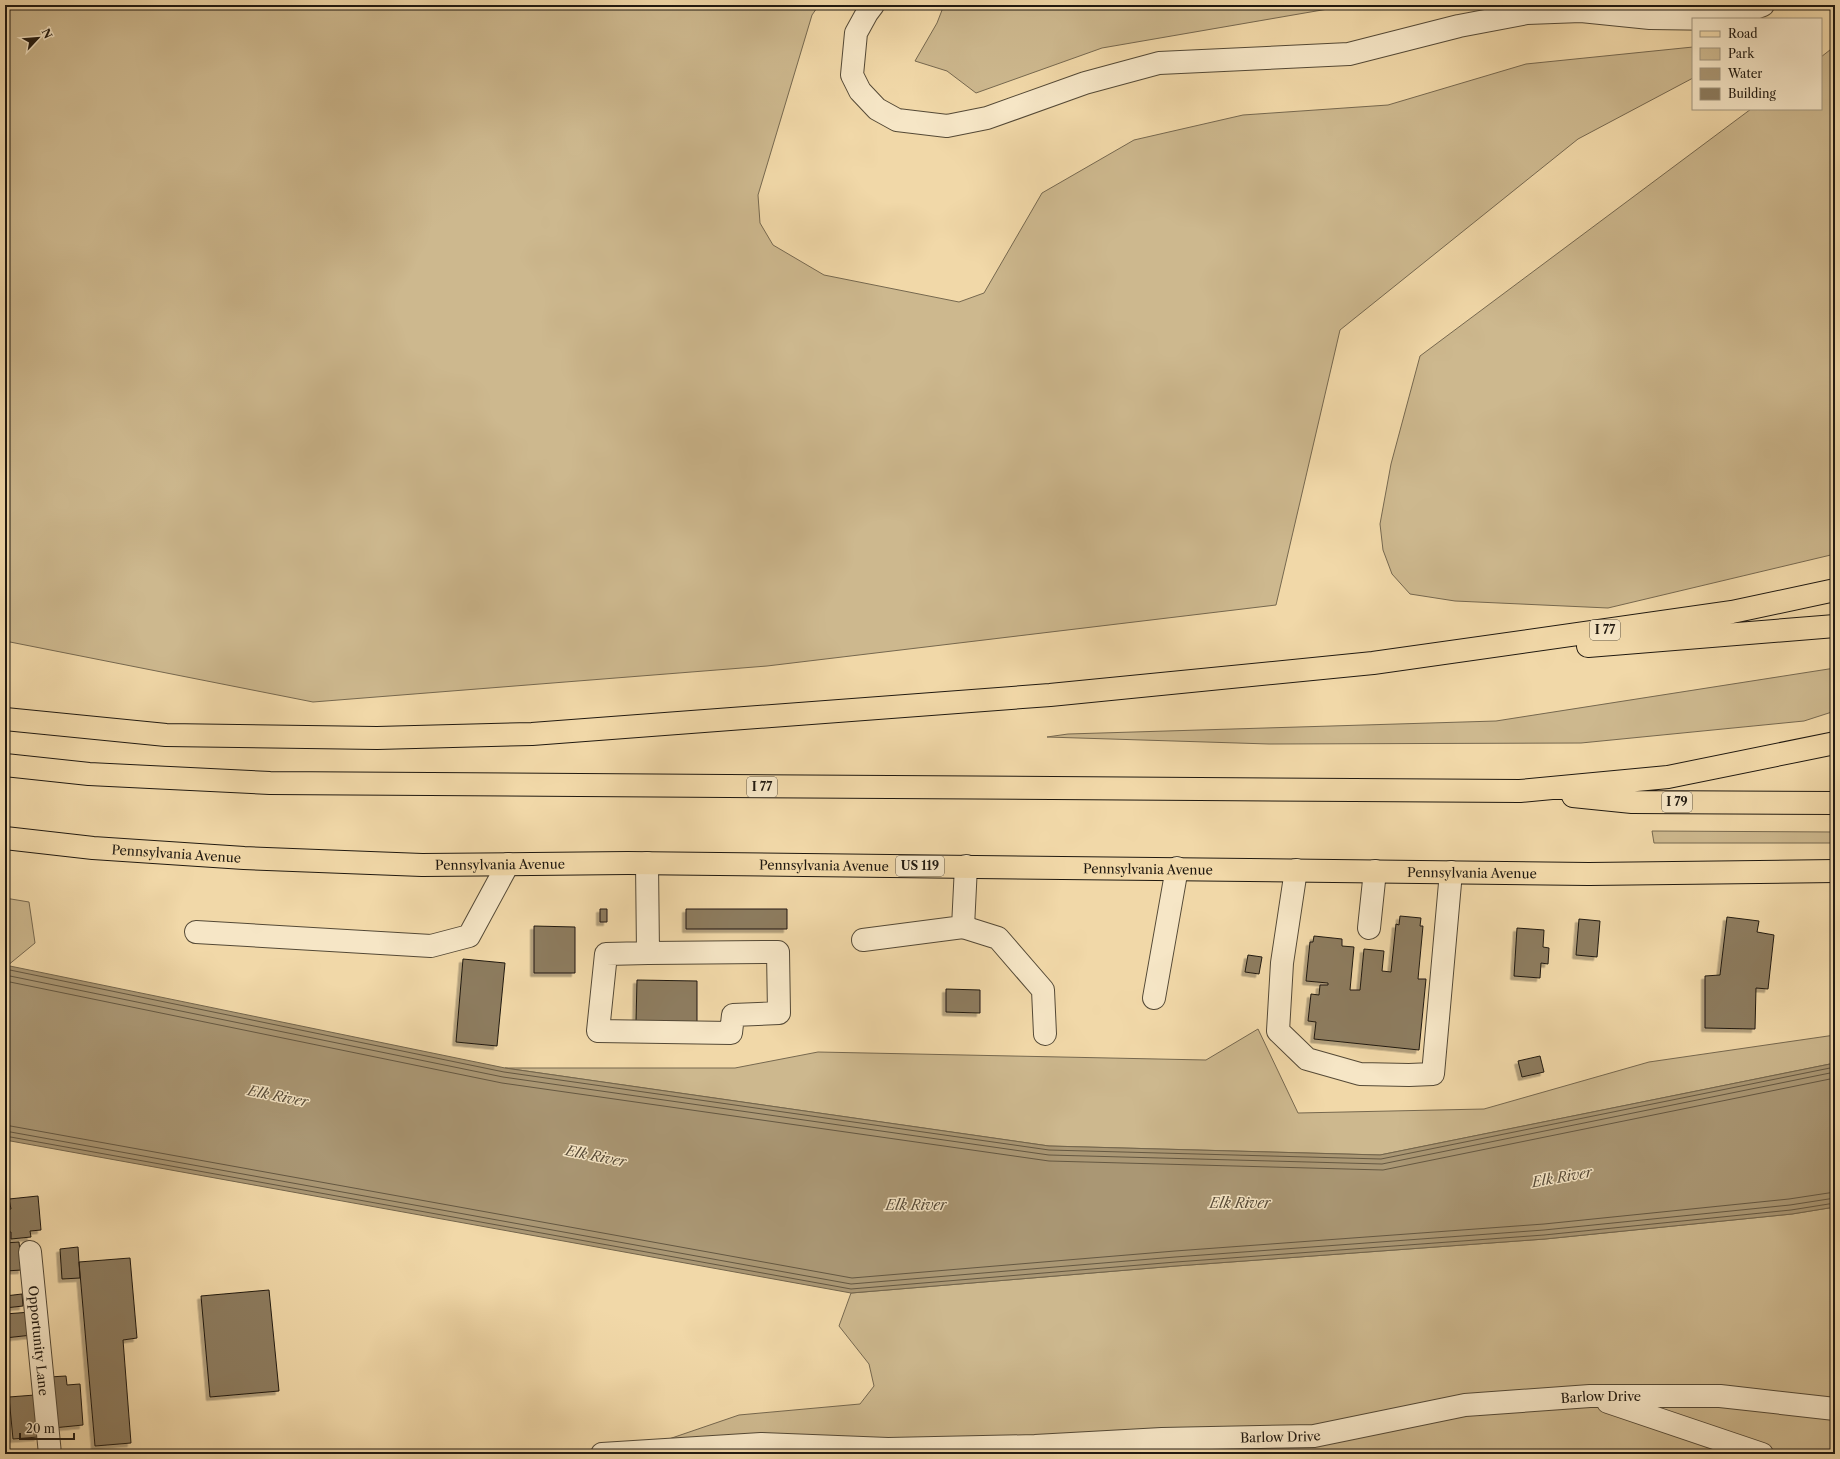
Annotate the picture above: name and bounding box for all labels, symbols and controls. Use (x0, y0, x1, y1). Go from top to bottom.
north arrow (18, 18, 58, 58)
legend (1692, 18, 1822, 110)
text: N (39, 26, 56, 41)
text: Road (1728, 26, 1758, 41)
text: Park (1728, 46, 1755, 61)
text: Water (1727, 66, 1762, 81)
text: Building (1728, 86, 1776, 101)
road number: I 77 (1590, 620, 1620, 640)
road number: I 77 (747, 777, 777, 797)
road number: I 79 (1662, 792, 1692, 812)
street label: Pennsylvania Avenue (111, 841, 242, 866)
street label: Pennsylvania Avenue (435, 856, 565, 873)
road number: US 119 (896, 856, 944, 876)
street label: Pennsylvania Avenue (759, 857, 889, 874)
street label: Pennsylvania Avenue (1083, 860, 1213, 878)
street label: Pennsylvania Avenue (1407, 864, 1537, 881)
water label: Elk River (245, 1081, 311, 1111)
water label: Elk River (563, 1141, 629, 1171)
water label: Elk River (1529, 1163, 1595, 1191)
water label: Elk River (1208, 1194, 1272, 1212)
water label: Elk River (884, 1196, 948, 1214)
street label: Opportunity Lane (25, 1285, 52, 1396)
street label: Barlow Drive (1560, 1388, 1641, 1406)
scale bar (20, 1415, 74, 1441)
text: 20 m (26, 1421, 55, 1436)
street label: Barlow Drive (1240, 1427, 1322, 1445)

